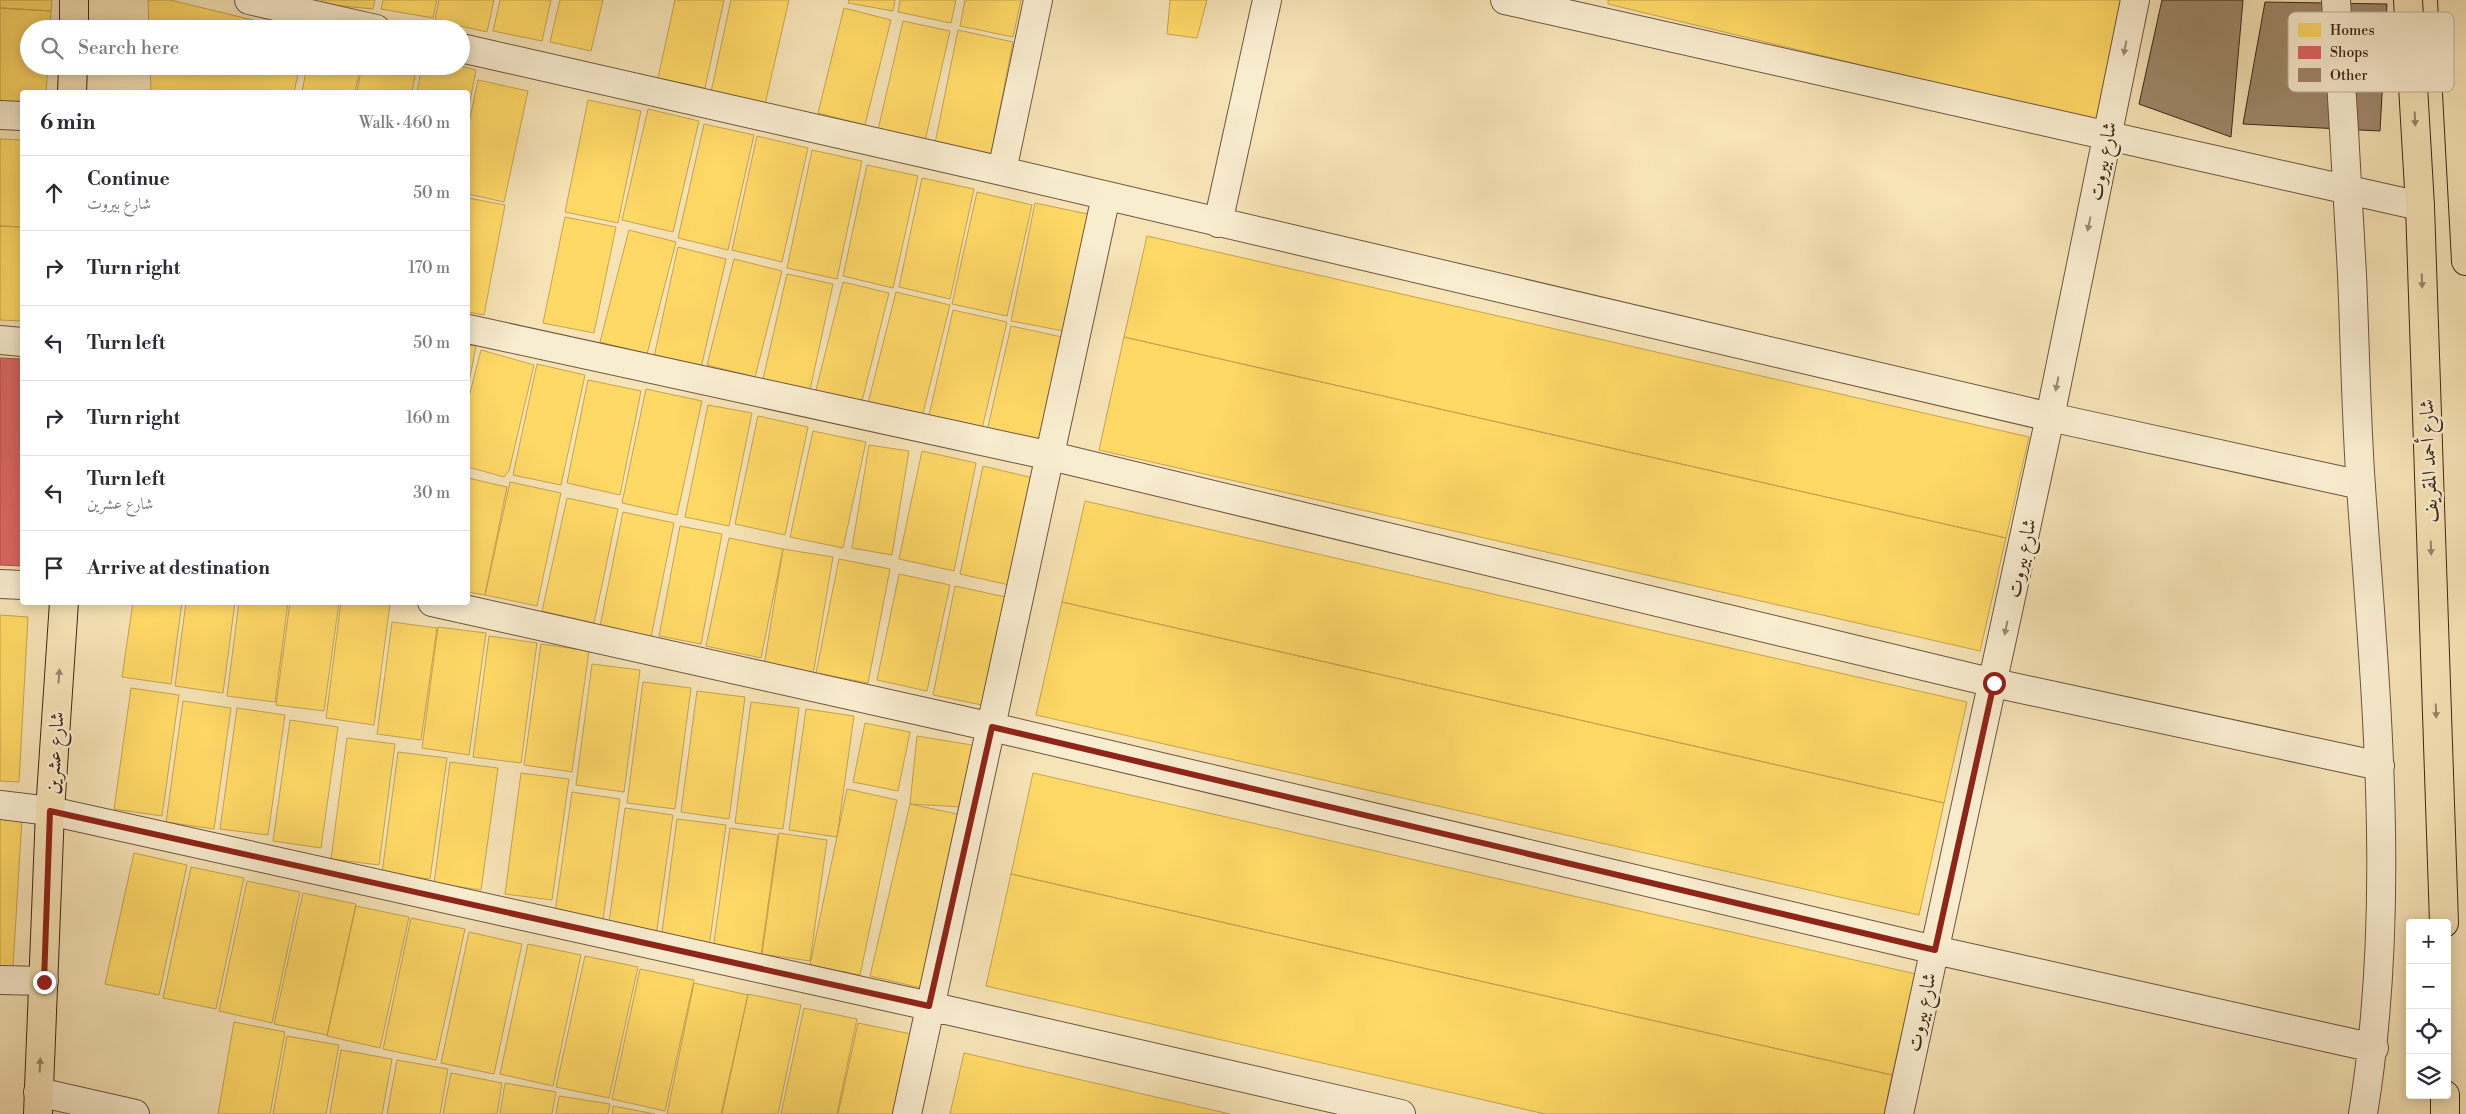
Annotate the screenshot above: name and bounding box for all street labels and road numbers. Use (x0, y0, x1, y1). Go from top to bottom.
street label: شارع بيروت (2084, 120, 2127, 204)
street label: شارع أحمد المقريف (2412, 398, 2448, 523)
street label: شارع بيروت (2002, 517, 2047, 601)
street label: شارع عشرين (40, 711, 75, 796)
street label: شارع بيروت (1902, 971, 1947, 1055)

